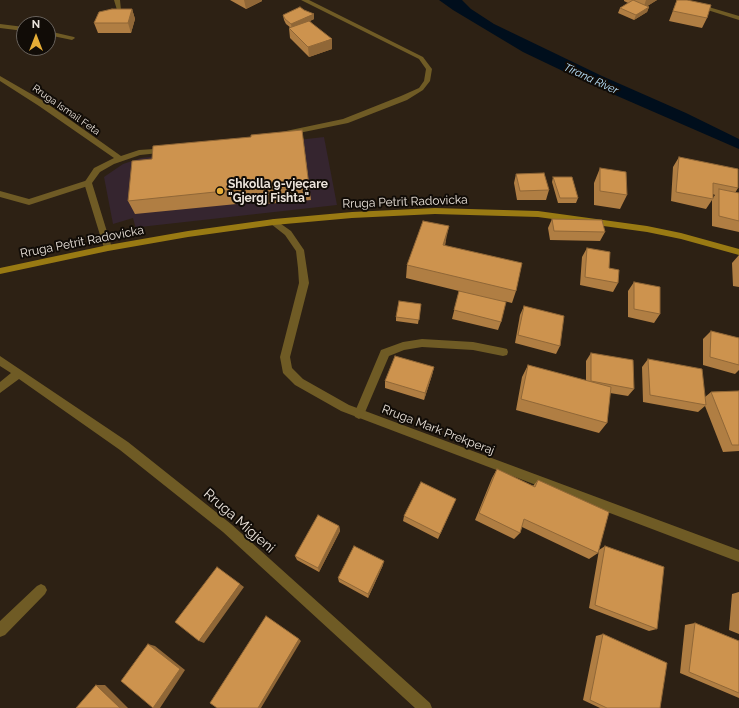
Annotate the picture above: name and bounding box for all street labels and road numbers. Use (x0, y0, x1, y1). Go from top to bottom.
street label: Rruga Ismail Feta (30, 82, 102, 138)
street label: Rruga Petrit Radovicka (342, 193, 468, 211)
street label: Rruga Petrit Radovicka (19, 223, 145, 261)
street label: Rruga Mark Prekperaj (380, 402, 496, 458)
street label: Rruga Migjeni (200, 485, 278, 557)

